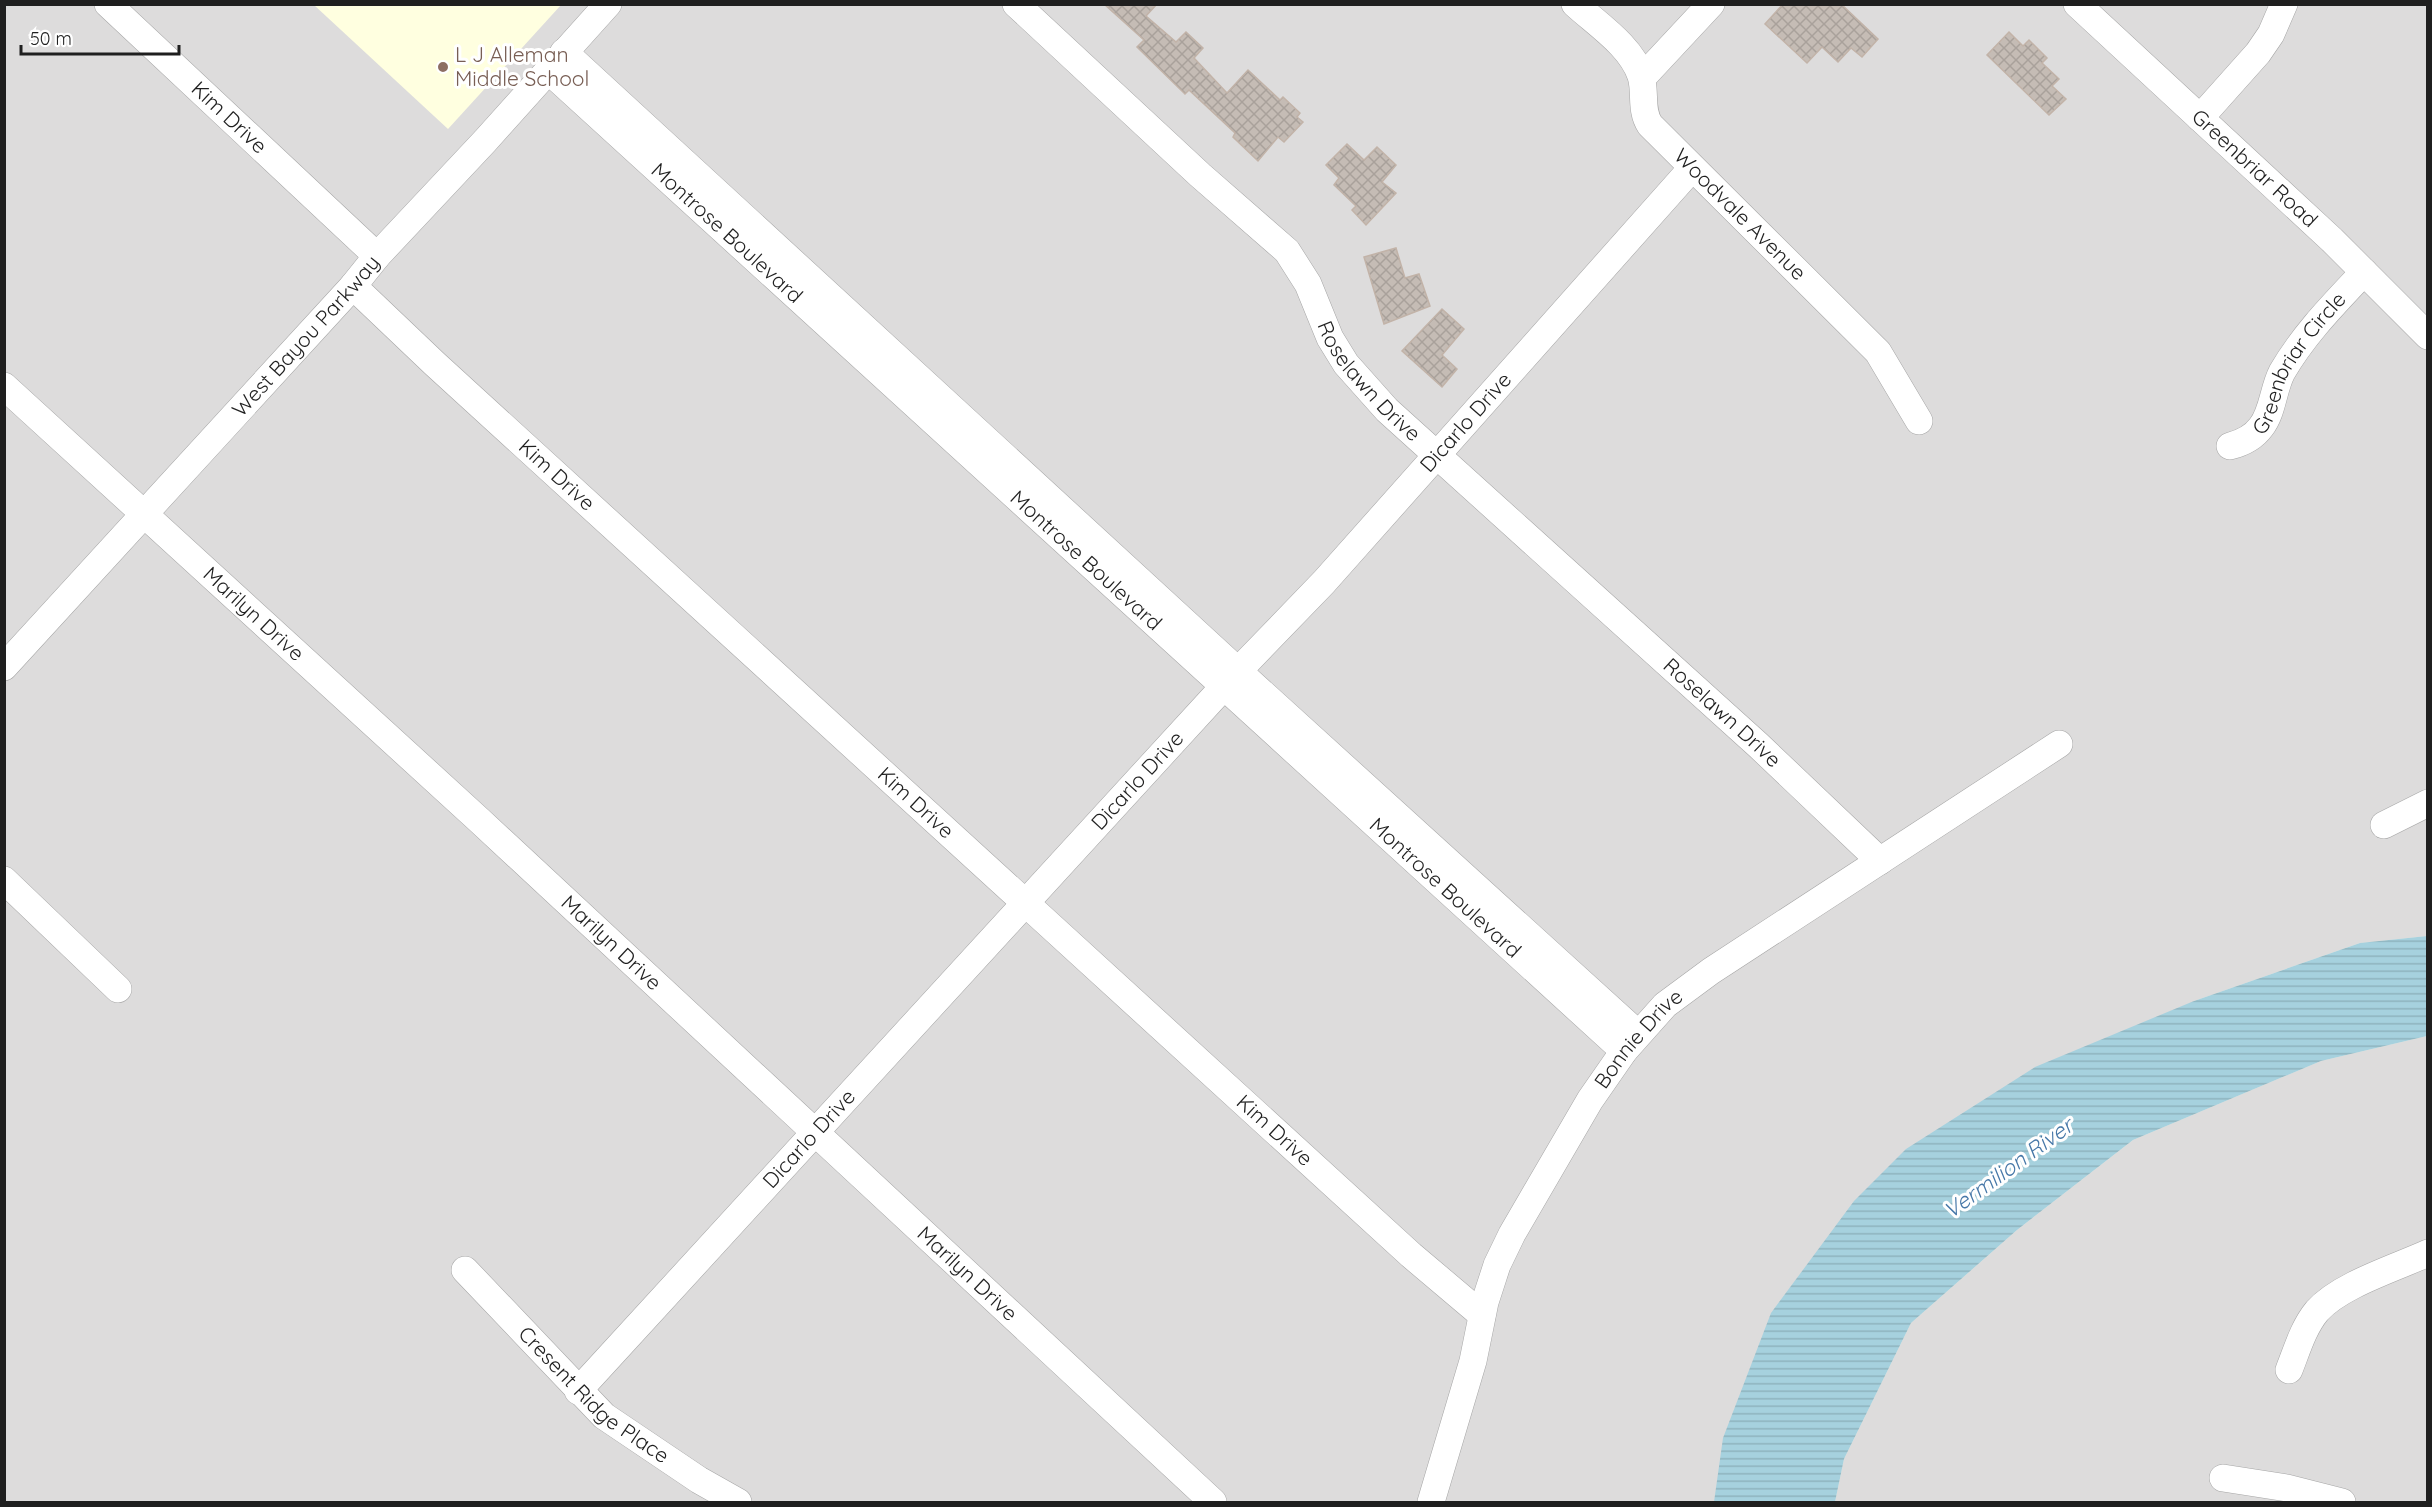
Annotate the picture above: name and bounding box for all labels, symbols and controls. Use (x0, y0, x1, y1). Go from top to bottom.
scale bar (21, 18, 178, 56)
text: 50 m (30, 27, 72, 50)
place label: L J Alleman Middle School (455, 41, 589, 91)
marker: L J Alleman Middle School (436, 60, 450, 74)
street label: Kim Drive (187, 75, 273, 158)
street label: Greenbriar Road (2187, 103, 2324, 232)
street label: Woodvale Avenue (1669, 142, 1812, 285)
street label: Montrose Boulevard (646, 157, 809, 308)
street label: West Bayou Parkway (226, 250, 385, 422)
street label: Greenbriar Circle (2246, 286, 2351, 440)
street label: Roselawn Drive (1312, 317, 1427, 446)
street label: Dicarlo Drive (1414, 366, 1516, 477)
street label: Kim Drive (514, 433, 601, 516)
street label: Montrose Boulevard (1005, 484, 1168, 635)
street label: Marilyn Drive (198, 561, 310, 666)
street label: Roselawn Drive (1659, 652, 1787, 772)
street label: Dicarlo Drive (1085, 725, 1189, 835)
street label: Kim Drive (873, 761, 960, 843)
street label: Montrose Boulevard (1365, 812, 1527, 963)
street label: Marilyn Drive (556, 889, 668, 995)
street label: Bonnie Drive (1588, 983, 1687, 1093)
street label: Dicarlo Drive (757, 1083, 860, 1193)
street label: Kim Drive (1232, 1088, 1319, 1171)
water label: Vermilion River (1938, 1110, 2080, 1224)
street label: Marilyn Drive (912, 1220, 1024, 1326)
street label: Cresent Ridge Place (513, 1320, 675, 1468)

